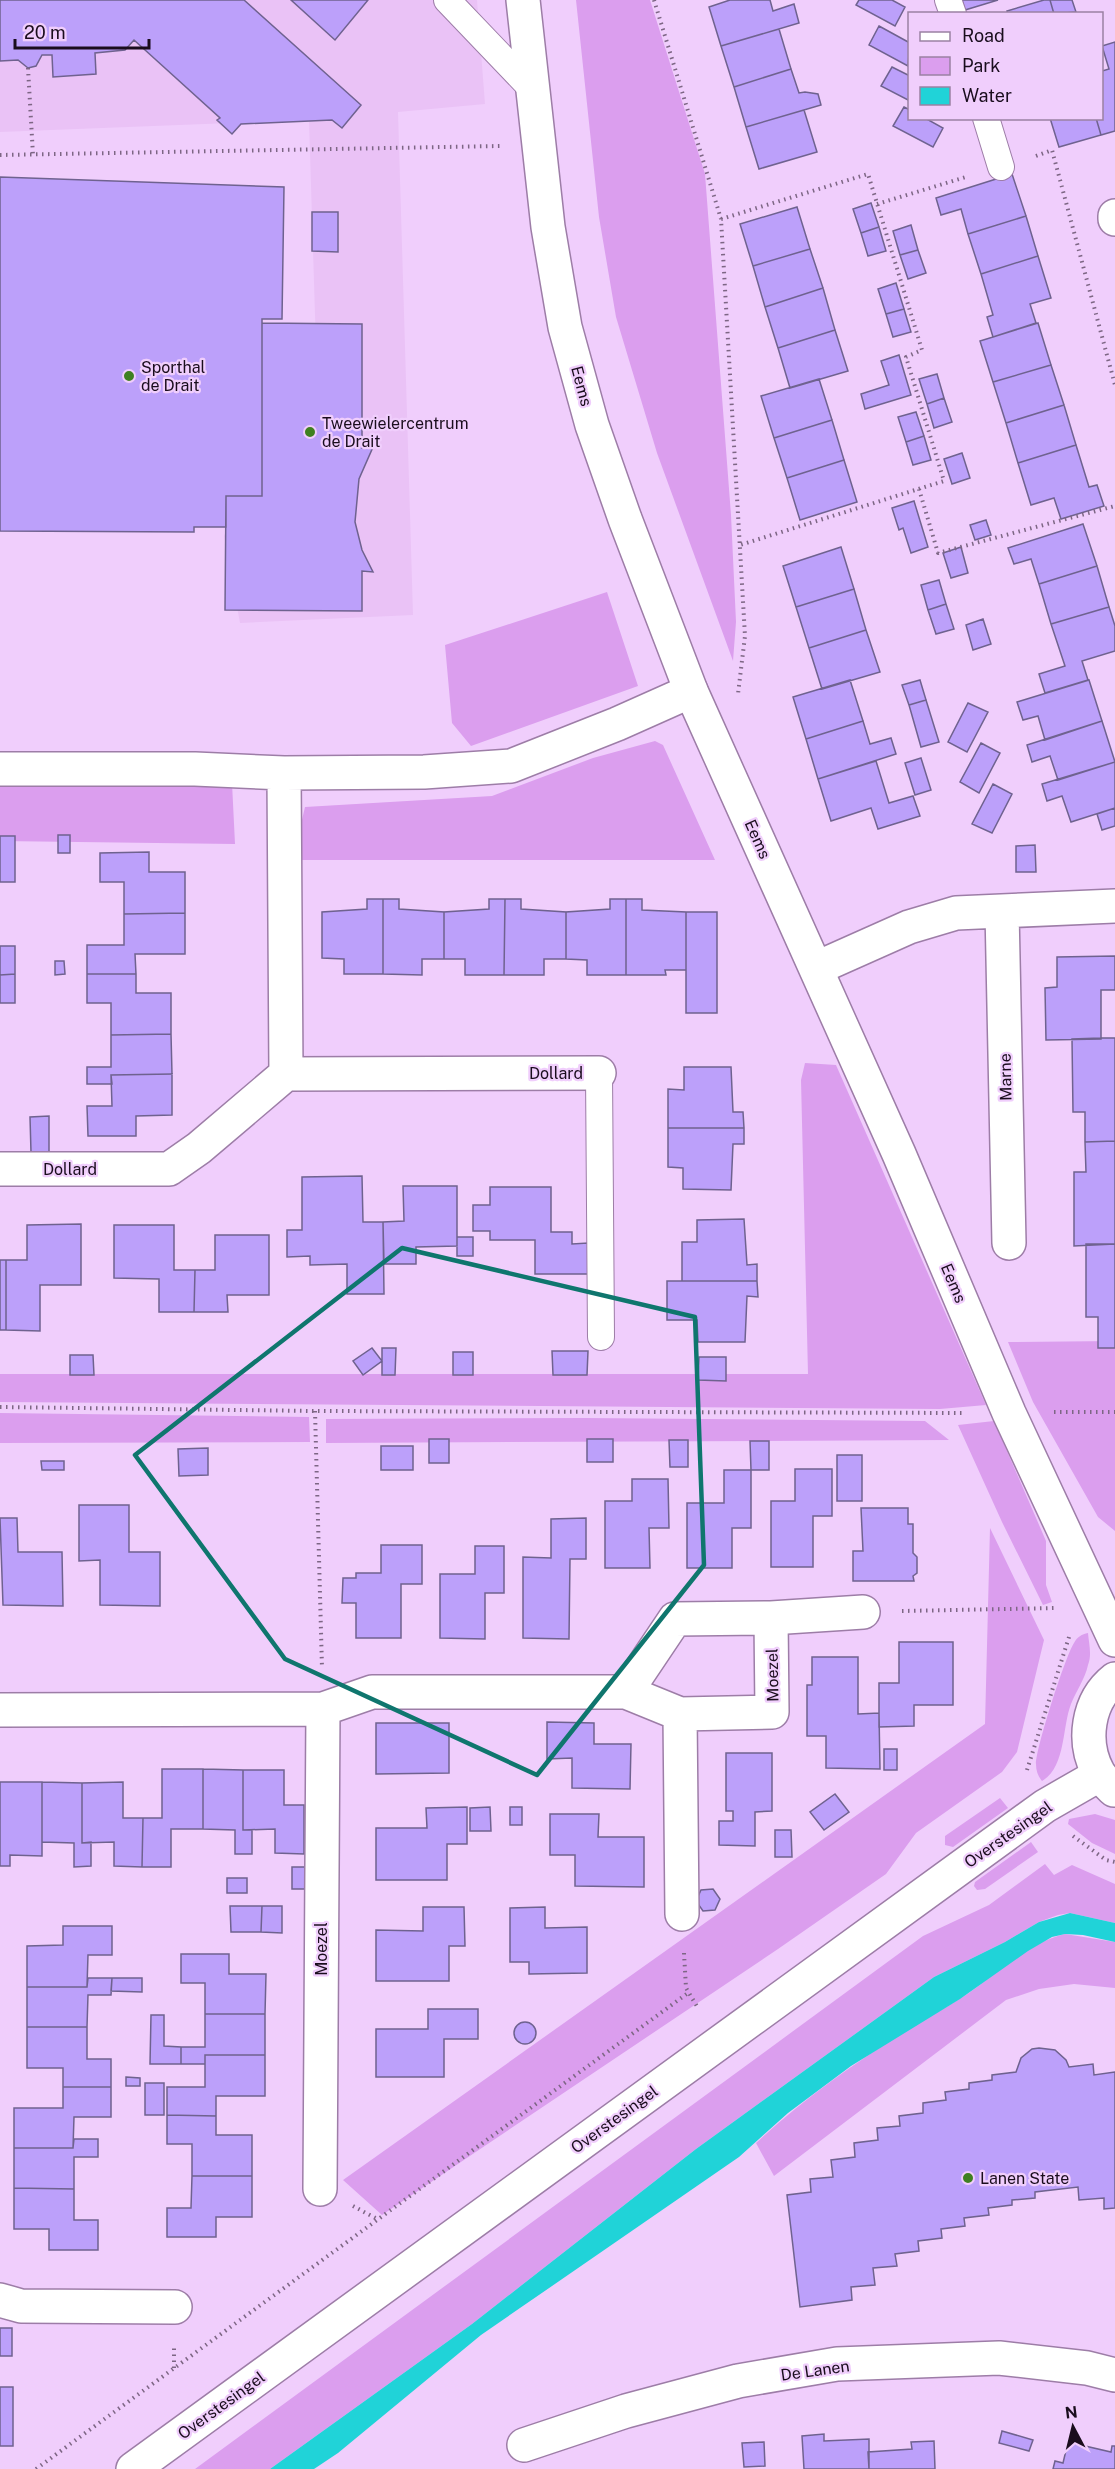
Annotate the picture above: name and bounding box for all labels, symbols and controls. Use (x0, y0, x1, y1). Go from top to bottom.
scale bar (15, 12, 148, 50)
legend (908, 12, 1103, 120)
text: 20 m (24, 22, 66, 43)
text: Road (962, 25, 1005, 46)
text: Park (962, 55, 1000, 76)
text: Water (962, 85, 1012, 106)
place label: Sporthal de Drait (141, 358, 206, 395)
street label: Eems (567, 364, 596, 408)
marker: Sporthal de Drait (122, 369, 136, 383)
place label: Tweewielercentrum de Drait (322, 414, 469, 451)
marker: Tweewielercentrum de Drait (303, 425, 317, 439)
street label: Eems (741, 817, 775, 862)
street label: Marne (996, 1053, 1015, 1101)
street label: Dollard (529, 1064, 583, 1083)
street label: Dollard (43, 1160, 97, 1179)
street label: Eems (937, 1261, 970, 1306)
street label: Moezel (763, 1648, 782, 1702)
street label: Overstesingel (961, 1797, 1056, 1872)
street label: Moezel (312, 1922, 331, 1976)
street label: Overstesingel (567, 2081, 662, 2157)
place label: Lanen State (980, 2169, 1069, 2188)
marker: Lanen State (961, 2171, 975, 2185)
street label: De Lanen (779, 2356, 851, 2385)
street label: Overstesingel (174, 2367, 269, 2443)
north arrow (1043, 2397, 1103, 2457)
text: N (1064, 2402, 1079, 2423)

